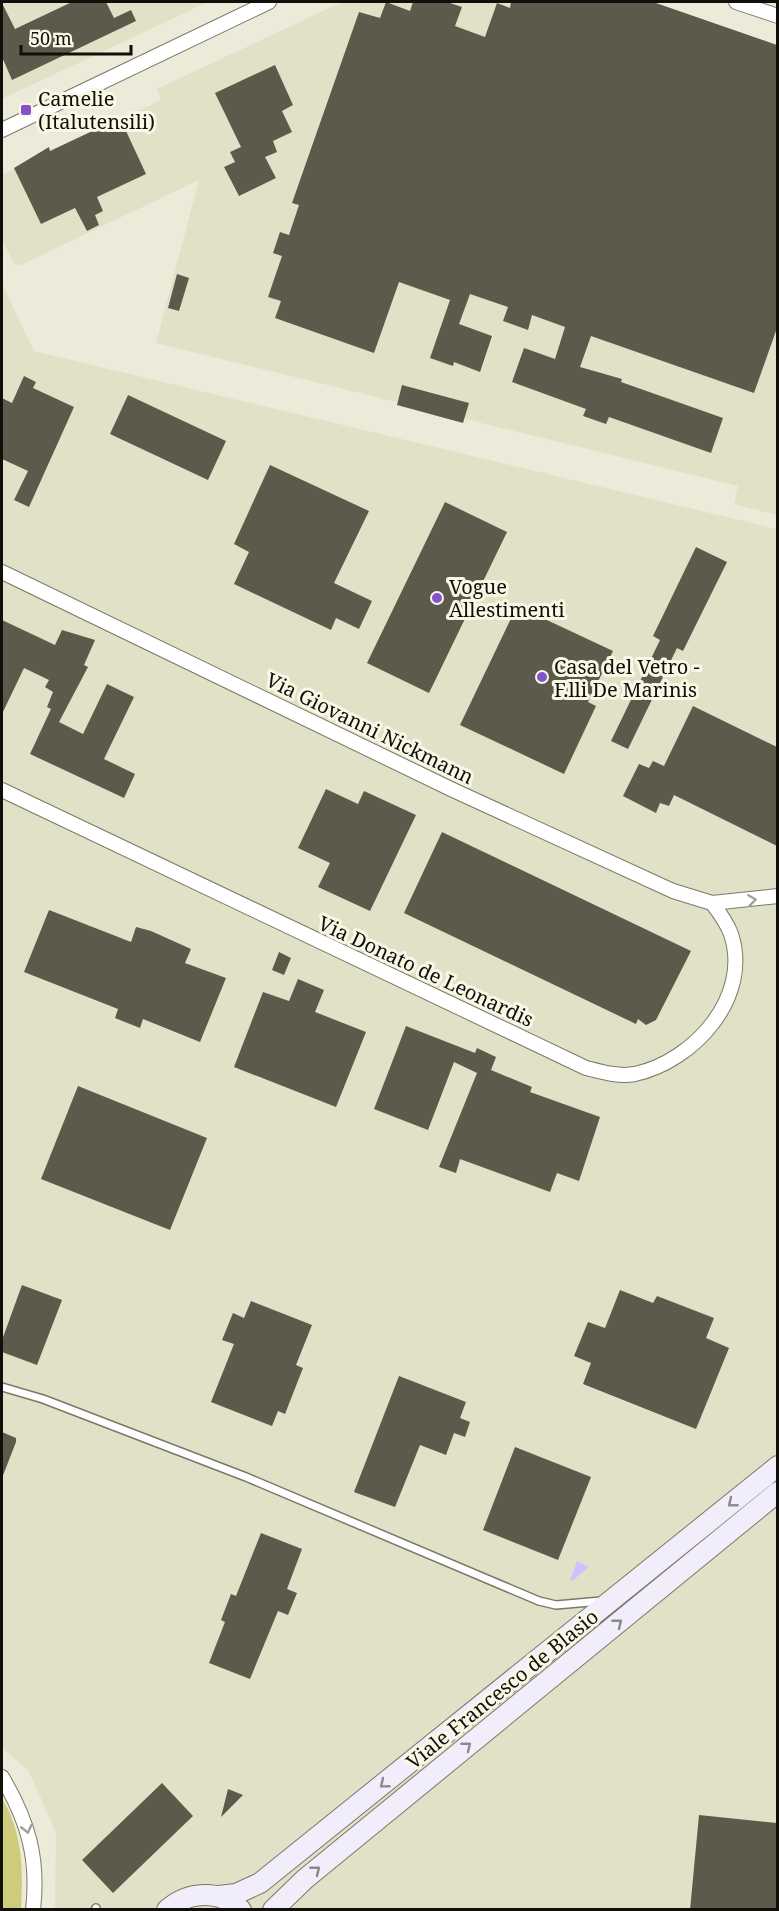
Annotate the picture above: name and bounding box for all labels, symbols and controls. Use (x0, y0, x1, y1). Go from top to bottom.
scale bar (21, 18, 130, 56)
text: 50 m (30, 26, 72, 50)
place label: Camelie (Italutensili) (38, 85, 155, 135)
marker: Camelie (Italutensili) (19, 103, 33, 117)
place label: Vogue Allestimenti (449, 573, 565, 623)
marker: Vogue Allestimenti (430, 591, 444, 605)
place label: Casa del Vetro - F.lli De Marinis (554, 653, 700, 703)
street label: Via Giovanni Nickmann (262, 666, 478, 790)
marker: Casa del Vetro - F.lli De Marinis (535, 670, 549, 684)
one-way arrow (748, 894, 757, 906)
street label: Via Donato de Leonardis (314, 909, 538, 1033)
one-way arrow (728, 1496, 739, 1507)
street label: Viale Francesco de Blasio (400, 1603, 604, 1775)
one-way arrow (611, 1619, 622, 1630)
one-way arrow (460, 1743, 471, 1754)
one-way arrow (380, 1777, 391, 1788)
one-way arrow (19, 1824, 32, 1834)
one-way arrow (309, 1866, 320, 1877)

